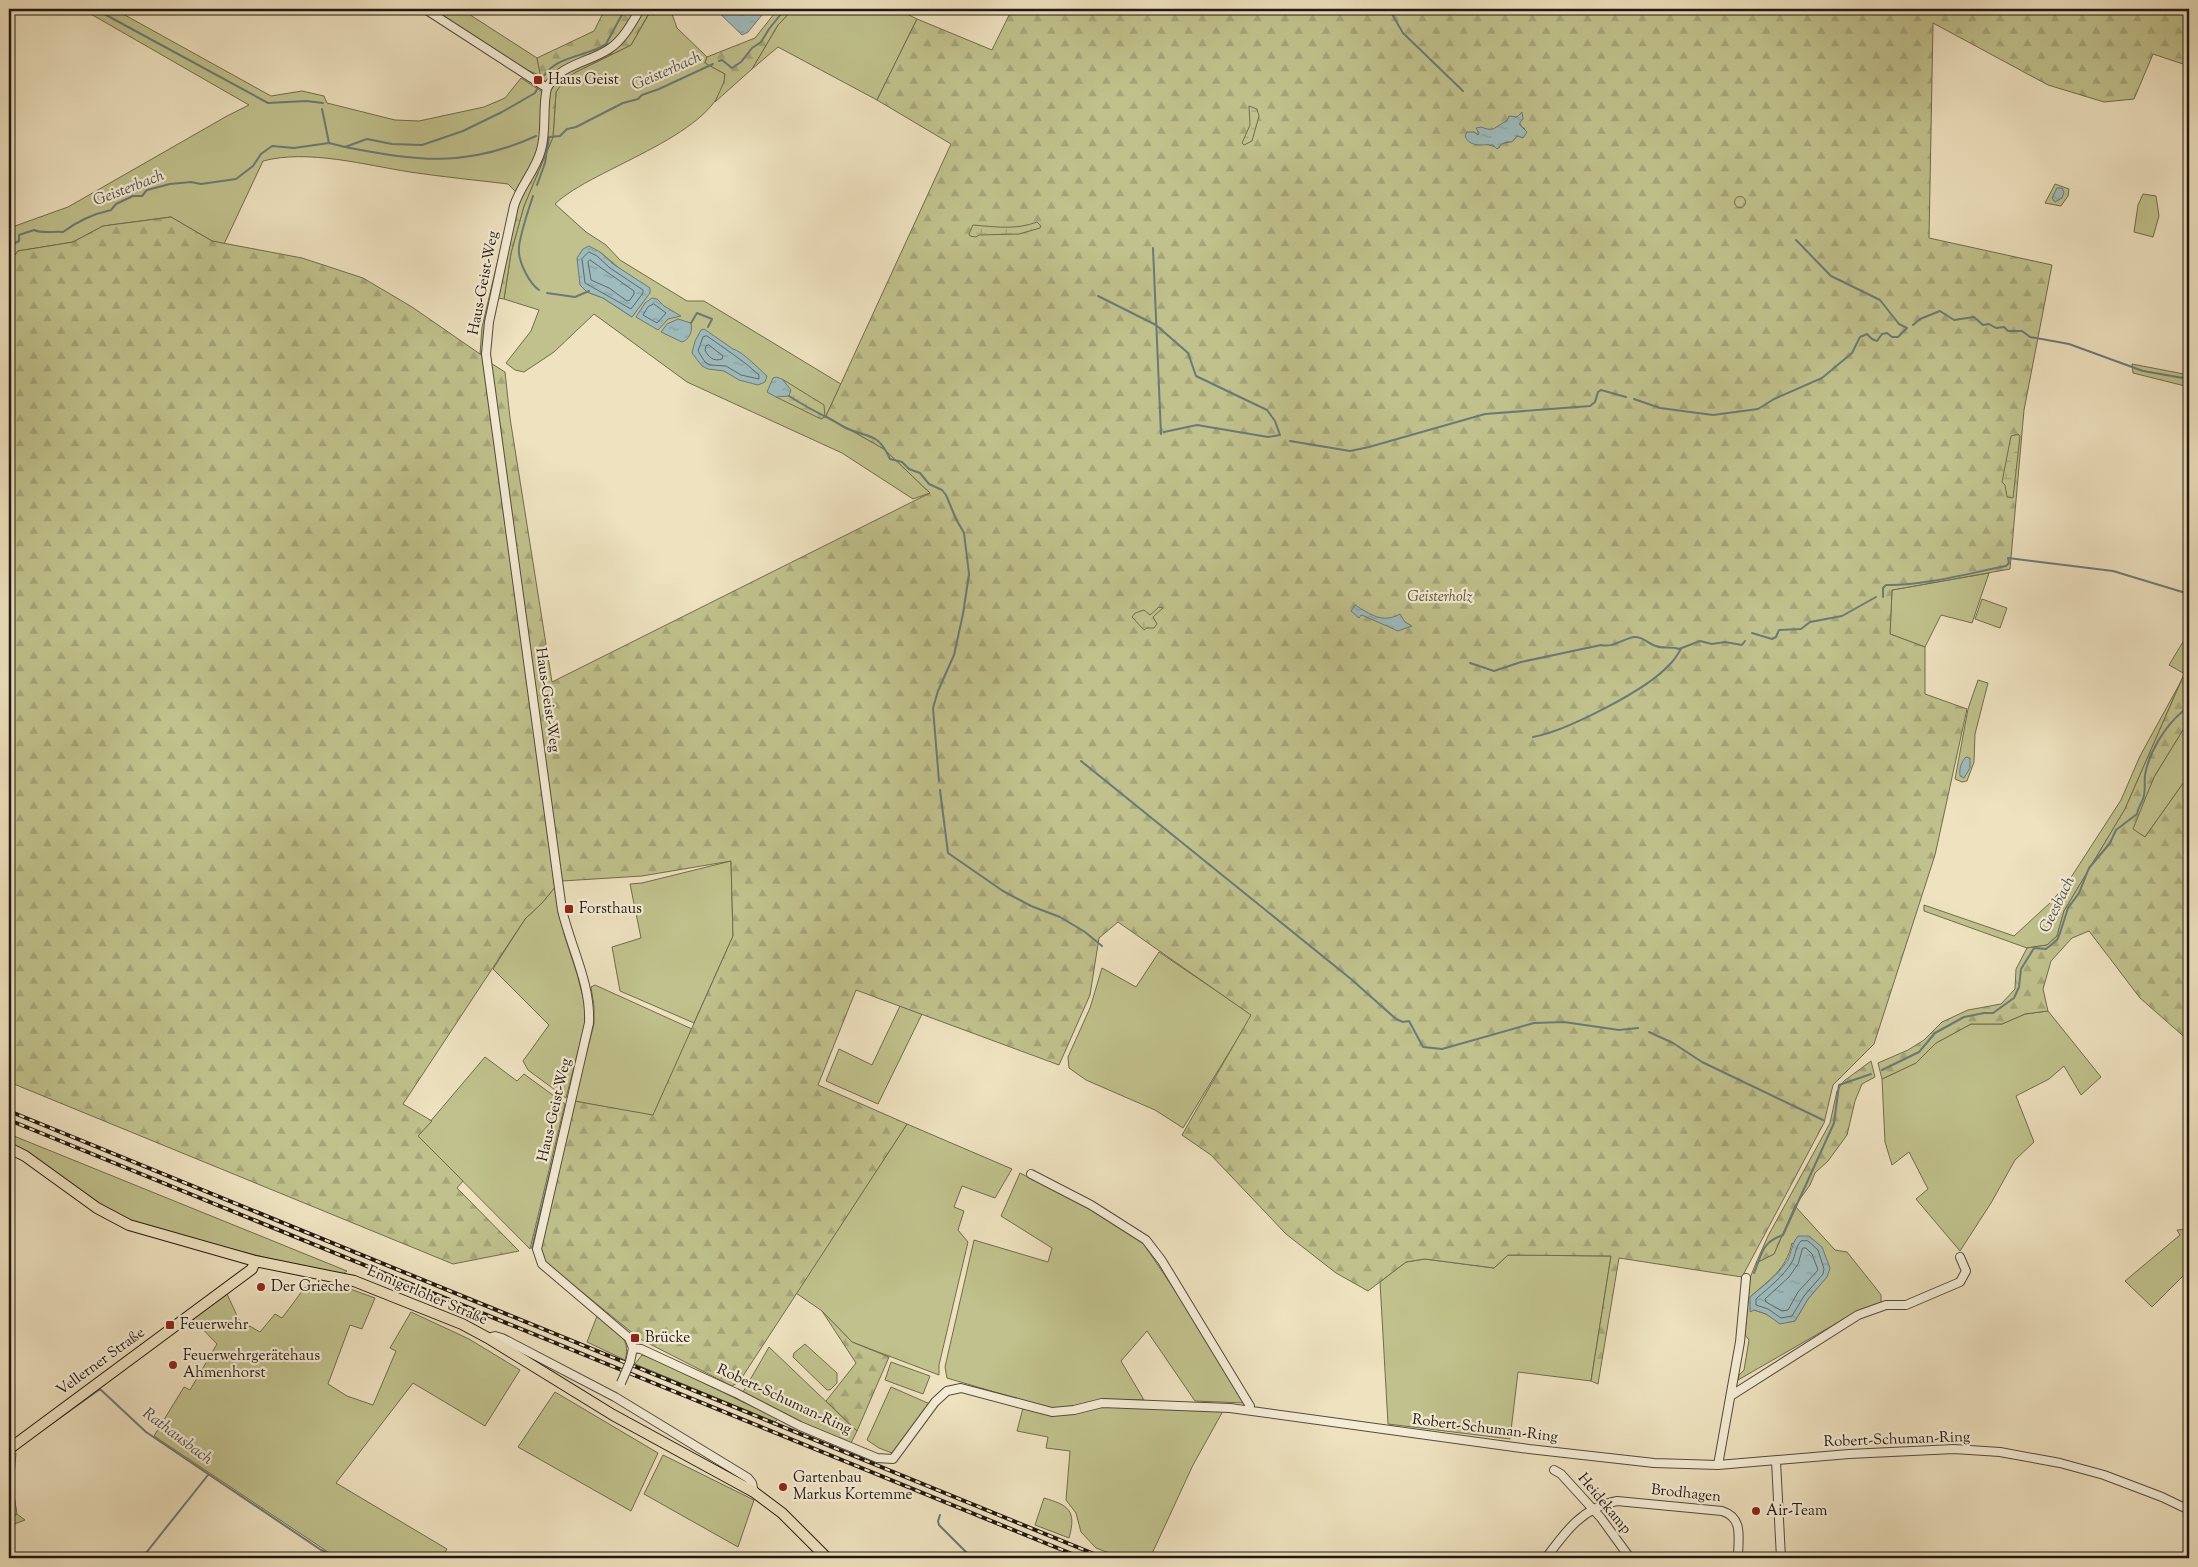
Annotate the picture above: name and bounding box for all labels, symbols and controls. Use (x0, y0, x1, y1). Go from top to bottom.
water label: Geisterbach (628, 46, 706, 98)
place label: Haus Geist (548, 70, 619, 91)
marker: Haus Geist (532, 74, 544, 86)
water label: Geisterbach (90, 165, 168, 213)
street label: Haus-Geist-Weg (464, 229, 504, 337)
park label: Geisterholz (1407, 587, 1473, 608)
street label: Haus-Geist-Weg (529, 646, 565, 754)
water label: Geesbach (2034, 873, 2082, 937)
place label: Forsthaus (579, 899, 642, 920)
marker: Forsthaus (563, 903, 575, 915)
street label: Haus-Geist-Weg (533, 1056, 577, 1164)
street label: Ennigerloher Straße (364, 1261, 490, 1331)
place label: Der Grieche (271, 1277, 350, 1298)
marker: Der Grieche (255, 1281, 267, 1293)
place label: Feuerwehr (180, 1315, 249, 1336)
marker: Feuerwehr (164, 1319, 176, 1331)
street label: Vellerner Straße (53, 1323, 149, 1401)
place label: Brücke (645, 1328, 690, 1349)
marker: Brücke (629, 1332, 641, 1344)
place label: Feuerwehrgerätehaus Ahmenhorst (183, 1346, 320, 1384)
marker: Feuerwehrgerätehaus Ahmenhorst (167, 1359, 179, 1371)
street label: Robert-Schuman-Ring (713, 1360, 855, 1440)
water label: Rathausbach (137, 1403, 217, 1471)
street label: Robert-Schuman-Ring (1411, 1410, 1559, 1448)
street label: Robert-Schuman-Ring (1823, 1427, 1971, 1453)
place label: Gartenbau Markus Kortemme (793, 1468, 912, 1506)
street label: Heidekamp (1572, 1469, 1636, 1539)
street label: Brodhagen (1650, 1480, 1722, 1508)
marker: Gartenbau Markus Kortemme (777, 1481, 789, 1493)
place label: Air-Team (1766, 1501, 1828, 1522)
marker: Air-Team (1750, 1505, 1762, 1517)

